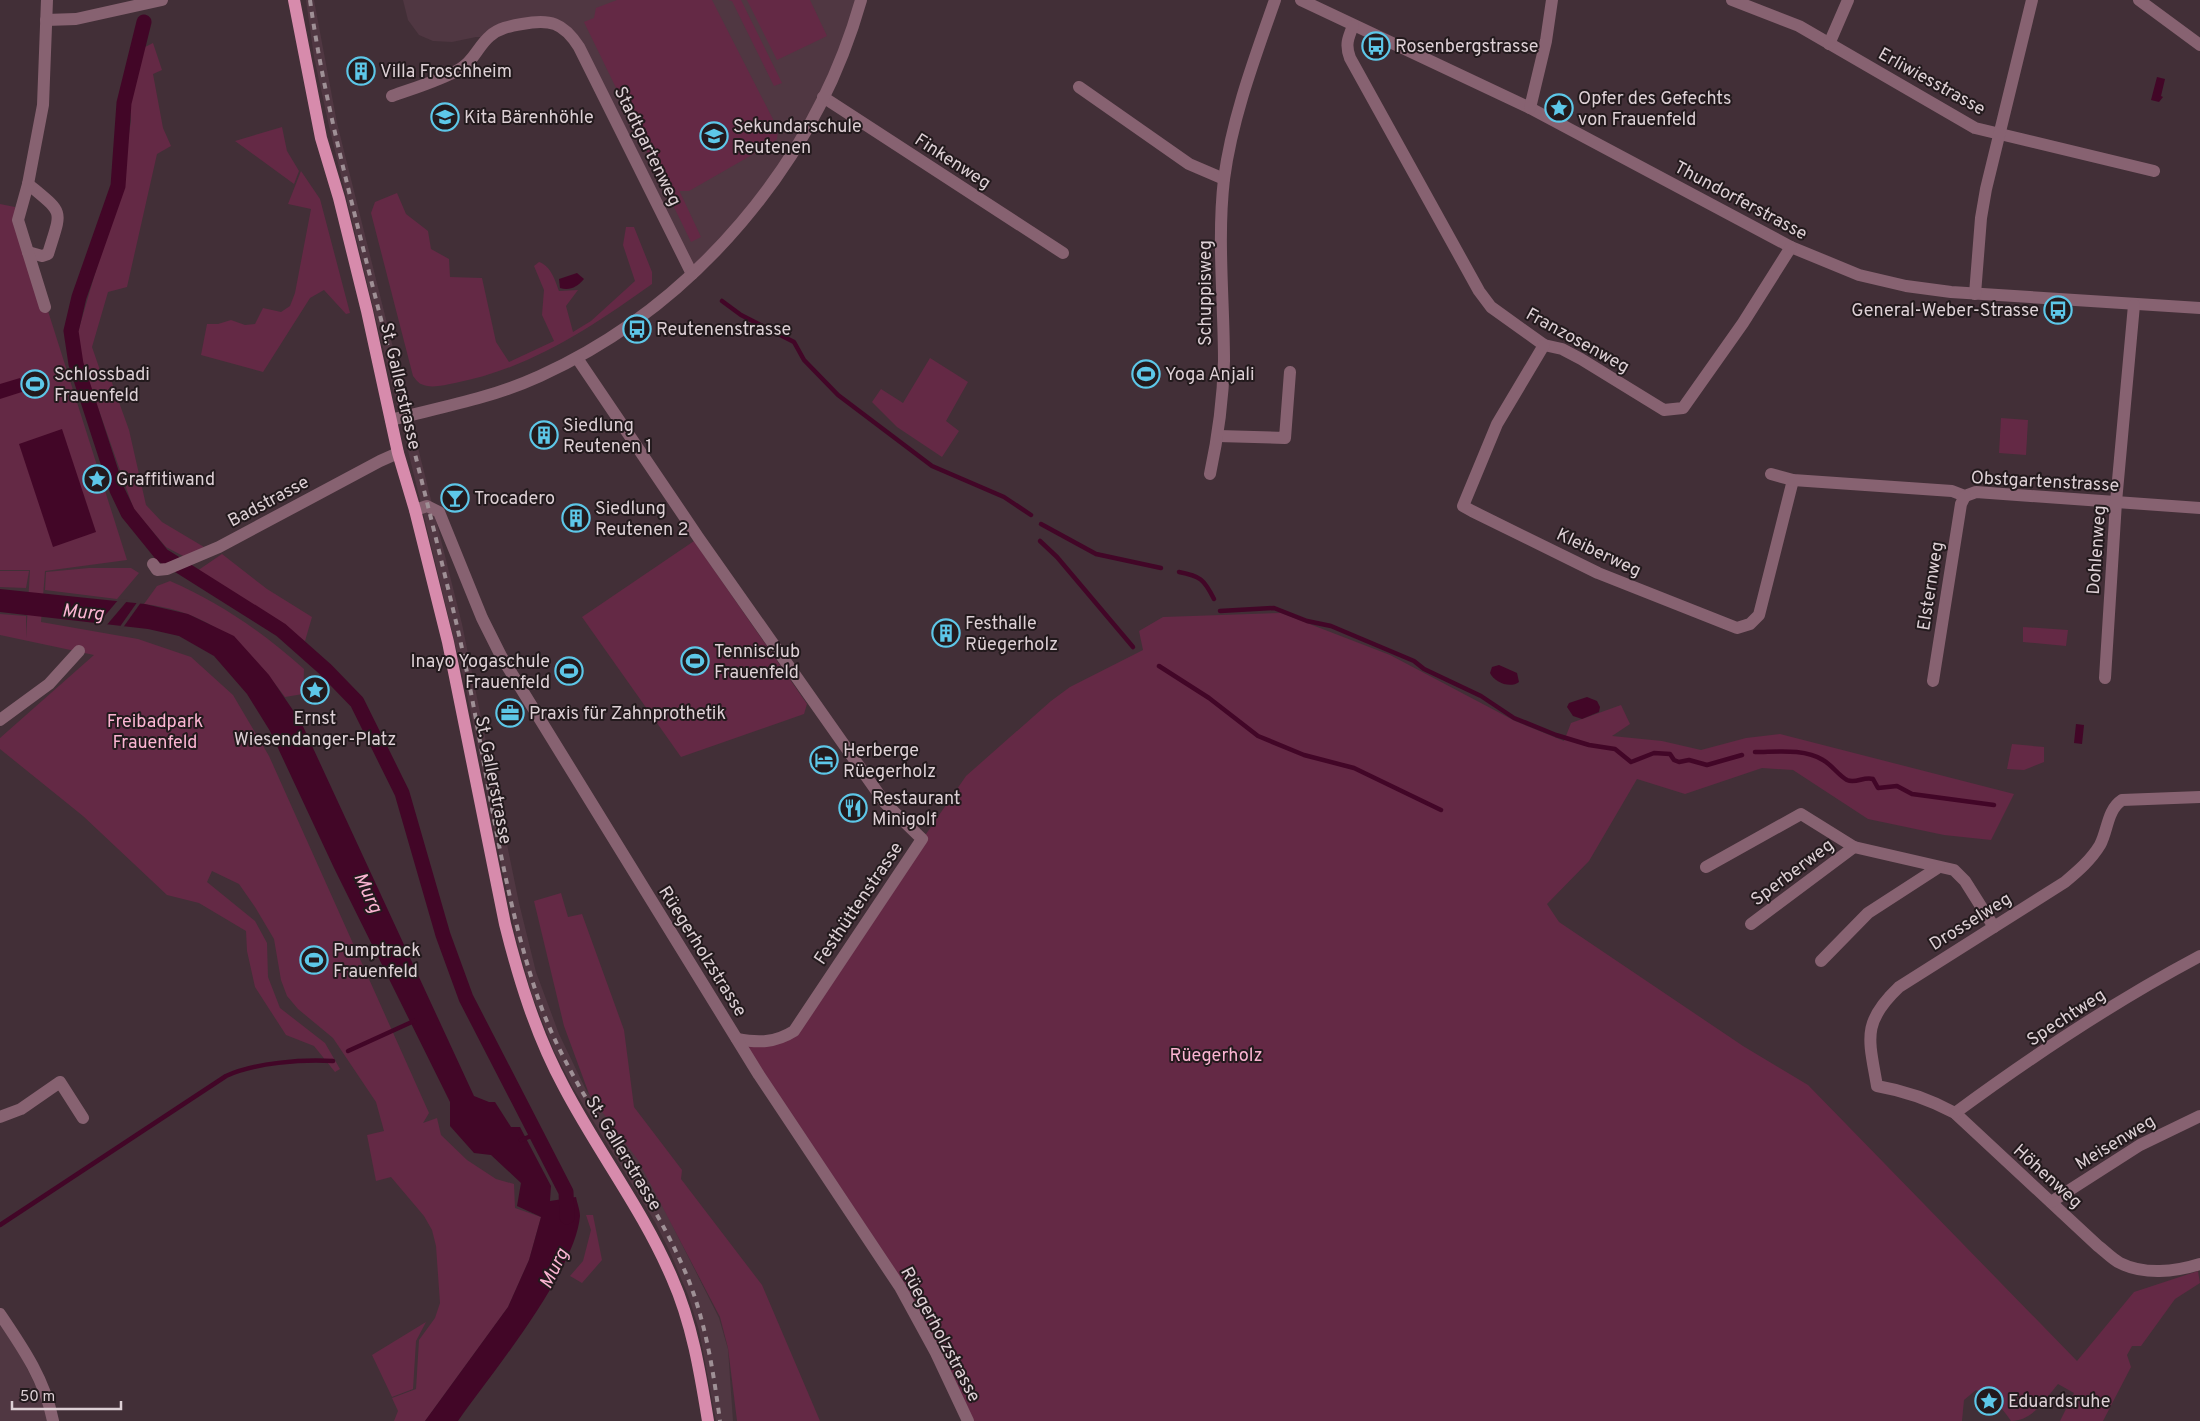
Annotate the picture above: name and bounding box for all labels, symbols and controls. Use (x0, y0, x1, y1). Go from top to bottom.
bus stop icon: Rosenbergstrasse (1361, 31, 1391, 61)
place label: Rosenbergstrasse (1395, 36, 1538, 59)
street label: Erliwiesstrasse (1874, 43, 1989, 121)
building icon: Villa Froschheim (346, 56, 376, 86)
place label: Villa Froschheim (380, 61, 512, 84)
street label: Stadtgartenweg (608, 83, 686, 210)
place label: Opfer des Gefechts von Frauenfeld (1578, 88, 1731, 132)
place icon: Opfer des Gefechts von Frauenfeld (1544, 93, 1574, 123)
school or university icon: Kita Bärenhöhle (430, 102, 460, 132)
place label: Kita Bärenhöhle (464, 107, 594, 130)
place label: Sekundarschule Reutenen (733, 116, 862, 160)
school or university icon: Sekundarschule Reutenen (699, 121, 729, 151)
street label: Finkenweg (910, 129, 995, 195)
street label: Thundorferstrasse (1670, 157, 1811, 246)
street label: Schuppisweg (1195, 240, 1218, 346)
bus stop icon: General-Weber-Strasse (2043, 295, 2073, 325)
place label: General-Weber-Strasse (1851, 300, 2039, 323)
street label: Franzosenweg (1521, 303, 1633, 379)
bus stop icon: Reutenenstrasse (622, 314, 652, 344)
place label: Reutenenstrasse (656, 319, 791, 342)
street label: St. Gallerstrasse (374, 320, 425, 452)
sports icon: Yoga Anjali (1131, 359, 1161, 389)
place label: Schlossbadi Frauenfeld (54, 364, 150, 408)
place label: Yoga Anjali (1165, 364, 1255, 387)
sports icon: Schlossbadi Frauenfeld (20, 369, 50, 399)
place label: Siedlung Reutenen 1 (563, 415, 652, 459)
building icon: Siedlung Reutenen 1 (529, 420, 559, 450)
place icon: Graffitiwand (82, 464, 112, 494)
street label: Obstgartenstrasse (1970, 467, 2120, 498)
place label: Graffitiwand (116, 469, 215, 492)
street label: Badstrasse (224, 471, 313, 533)
bar icon: Trocadero (440, 483, 470, 513)
place label: Trocadero (474, 488, 555, 511)
place label: Siedlung Reutenen 2 (595, 498, 688, 542)
building icon: Siedlung Reutenen 2 (561, 503, 591, 533)
street label: Dohlenweg (2083, 505, 2112, 596)
street label: Kleiberweg (1552, 524, 1644, 583)
street label: Elsternweg (1913, 540, 1950, 632)
water label: Murg (61, 599, 106, 627)
place label: Festhalle Rüegerholz (965, 613, 1058, 657)
building icon: Festhalle Rüegerholz (931, 618, 961, 648)
place label: Tennisclub Frauenfeld (714, 641, 800, 685)
sports icon: Tennisclub Frauenfeld (680, 646, 710, 676)
place label: Inayo Yogaschule Frauenfeld (410, 651, 550, 695)
sports icon: Inayo Yogaschule Frauenfeld (554, 656, 584, 686)
place icon: Ernst Wiesendanger-Platz (300, 675, 330, 705)
office icon: Praxis für Zahnprothetik (495, 698, 525, 728)
place label: Praxis für Zahnprothetik (529, 703, 726, 726)
place label: Ernst Wiesendanger-Platz (234, 708, 396, 752)
park label: Freibadpark Frauenfeld (107, 711, 203, 755)
street label: St. Gallerstrasse (469, 714, 516, 846)
place label: Herberge Rüegerholz (843, 740, 936, 784)
hotel icon: Herberge Rüegerholz (809, 745, 839, 775)
place label: Restaurant Minigolf (872, 788, 961, 832)
restaurant icon: Restaurant Minigolf (838, 793, 868, 823)
street label: Sperberweg (1747, 834, 1839, 912)
street label: Festhüttenstrasse (810, 838, 909, 970)
water label: Murg (347, 869, 387, 918)
street label: Rüegerholzstrasse (652, 882, 751, 1021)
street label: Drosselweg (1925, 888, 2016, 957)
place label: Pumptrack Frauenfeld (333, 940, 421, 984)
sports icon: Pumptrack Frauenfeld (299, 945, 329, 975)
street label: Spechtweg (2023, 984, 2111, 1052)
park label: Rüegerholz (1169, 1045, 1263, 1068)
street label: St. Gallerstrasse (579, 1092, 666, 1215)
street label: Meisenweg (2071, 1110, 2160, 1176)
street label: Höhenweg (2007, 1140, 2087, 1214)
water label: Murg (535, 1244, 575, 1293)
street label: Rüegerholzstrasse (894, 1263, 985, 1406)
scale bar (12, 1378, 121, 1410)
place icon: Eduardsruhe (1974, 1386, 2004, 1416)
text: 50 m (20, 1388, 55, 1407)
place label: Eduardsruhe (2008, 1391, 2110, 1414)

